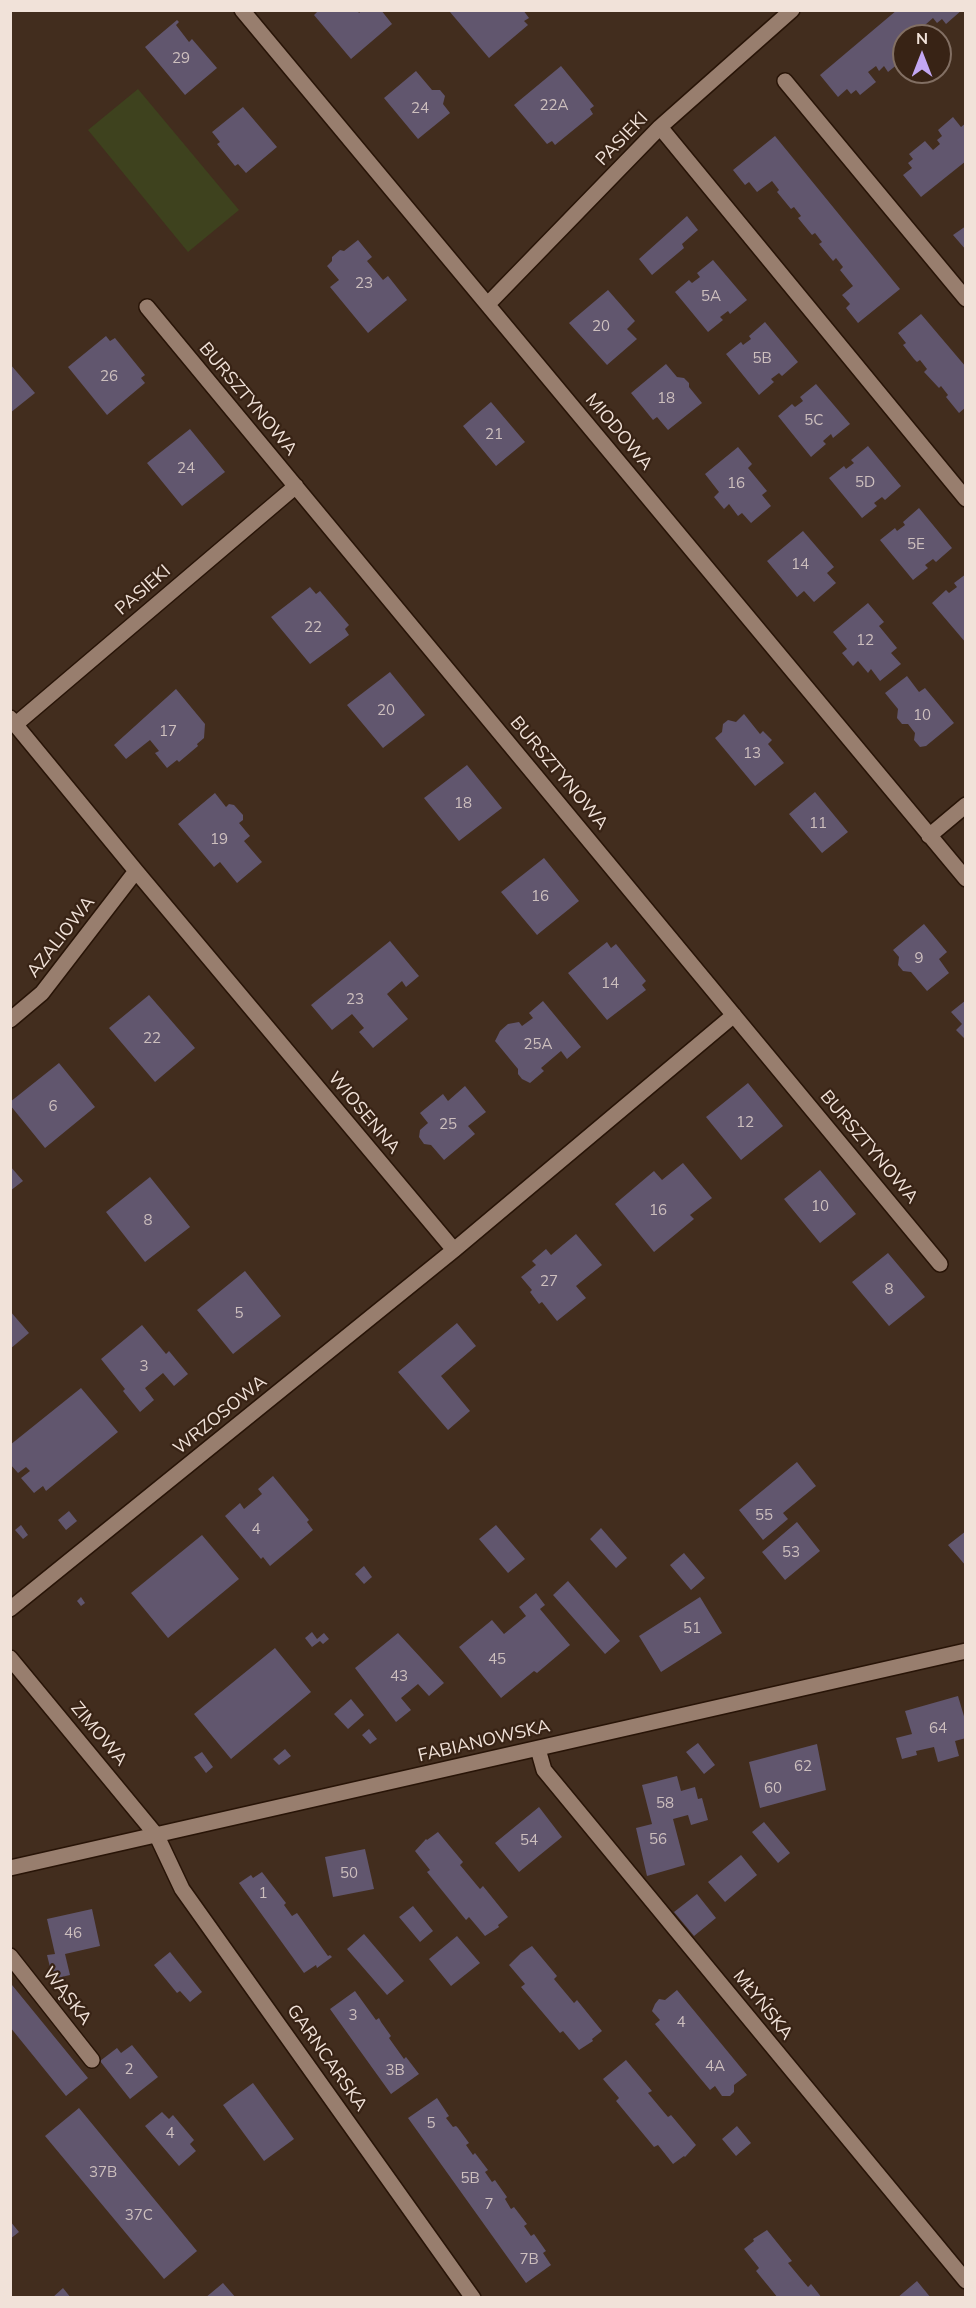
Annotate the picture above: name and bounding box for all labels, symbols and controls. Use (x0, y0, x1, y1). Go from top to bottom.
north arrow (892, 24, 952, 84)
text: N (916, 28, 928, 48)
house number: 29 (172, 49, 190, 67)
house number: 22A (539, 96, 569, 114)
house number: 24 (411, 99, 429, 117)
street label: PASIEKI (591, 108, 653, 170)
house number: 23 (355, 274, 373, 292)
house number: 5A (701, 287, 721, 305)
house number: 20 (592, 317, 610, 335)
street label: BURSZTYNOWA (194, 338, 302, 460)
house number: 5B (752, 349, 772, 367)
house number: 26 (100, 367, 118, 385)
street label: MIODOWA (581, 389, 657, 475)
house number: 18 (657, 389, 675, 407)
house number: 5C (804, 411, 824, 429)
house number: 21 (485, 425, 503, 443)
house number: 24 (177, 459, 195, 477)
house number: 5D (855, 473, 875, 491)
house number: 16 (727, 474, 745, 492)
house number: 5E (907, 535, 925, 553)
house number: 14 (791, 555, 809, 573)
street label: PASIEKI (111, 560, 175, 620)
house number: 22 (304, 618, 322, 636)
house number: 12 (856, 631, 874, 649)
house number: 20 (377, 701, 395, 719)
house number: 10 (913, 706, 931, 724)
street label: BURSZTYNOWA (505, 712, 613, 834)
house number: 17 (159, 722, 177, 740)
house number: 13 (743, 744, 761, 762)
house number: 18 (454, 794, 472, 812)
house number: 11 (809, 814, 827, 832)
house number: 19 (210, 830, 228, 848)
house number: 16 (531, 887, 549, 905)
street label: AZALIOWA (23, 892, 99, 982)
house number: 9 (915, 949, 923, 967)
house number: 14 (601, 974, 619, 992)
house number: 23 (346, 990, 364, 1008)
house number: 22 (143, 1029, 161, 1047)
house number: 25A (523, 1035, 553, 1053)
street label: WIOSENNA (323, 1068, 405, 1158)
street label: BURSZTYNOWA (815, 1086, 923, 1208)
house number: 6 (49, 1097, 57, 1115)
house number: 12 (736, 1113, 754, 1131)
house number: 25 (439, 1115, 457, 1133)
house number: 10 (811, 1197, 829, 1215)
house number: 16 (649, 1201, 667, 1219)
house number: 8 (144, 1211, 152, 1229)
house number: 27 (540, 1272, 558, 1290)
house number: 8 (885, 1280, 893, 1298)
house number: 5 (235, 1304, 243, 1322)
house number: 3 (140, 1357, 148, 1375)
street label: WRZOSOWA (169, 1371, 271, 1459)
house number: 55 (755, 1506, 773, 1524)
house number: 4 (252, 1520, 260, 1538)
house number: 53 (782, 1543, 800, 1561)
house number: 51 (683, 1619, 701, 1637)
house number: 45 (488, 1650, 506, 1668)
house number: 43 (390, 1667, 408, 1685)
street label: ZIMOWA (66, 1698, 132, 1770)
street label: FABIANOWSKA (416, 1715, 552, 1767)
house number: 64 (929, 1719, 947, 1737)
house number: 62 (794, 1757, 812, 1775)
house number: 60 (764, 1779, 782, 1797)
house number: 58 (656, 1794, 674, 1812)
house number: 56 (649, 1830, 667, 1848)
house number: 54 (520, 1831, 538, 1849)
house number: 50 (340, 1864, 358, 1882)
house number: 1 (259, 1884, 267, 1902)
house number: 46 (64, 1924, 82, 1942)
street label: WĄSKA (38, 1963, 96, 2029)
street label: MŁYŃSKA (728, 1966, 798, 2044)
street label: GARNCARSKA (282, 2000, 372, 2116)
house number: 3 (349, 2006, 357, 2024)
house number: 4 (677, 2013, 685, 2031)
house number: 4A (705, 2057, 725, 2075)
house number: 2 (125, 2060, 133, 2078)
house number: 3B (385, 2061, 405, 2079)
house number: 5 (427, 2114, 435, 2132)
house number: 4 (166, 2124, 174, 2142)
house number: 37B (89, 2163, 117, 2181)
house number: 5B (460, 2169, 480, 2187)
house number: 7 (485, 2195, 493, 2213)
house number: 37C (125, 2206, 153, 2224)
house number: 7B (519, 2250, 539, 2268)

